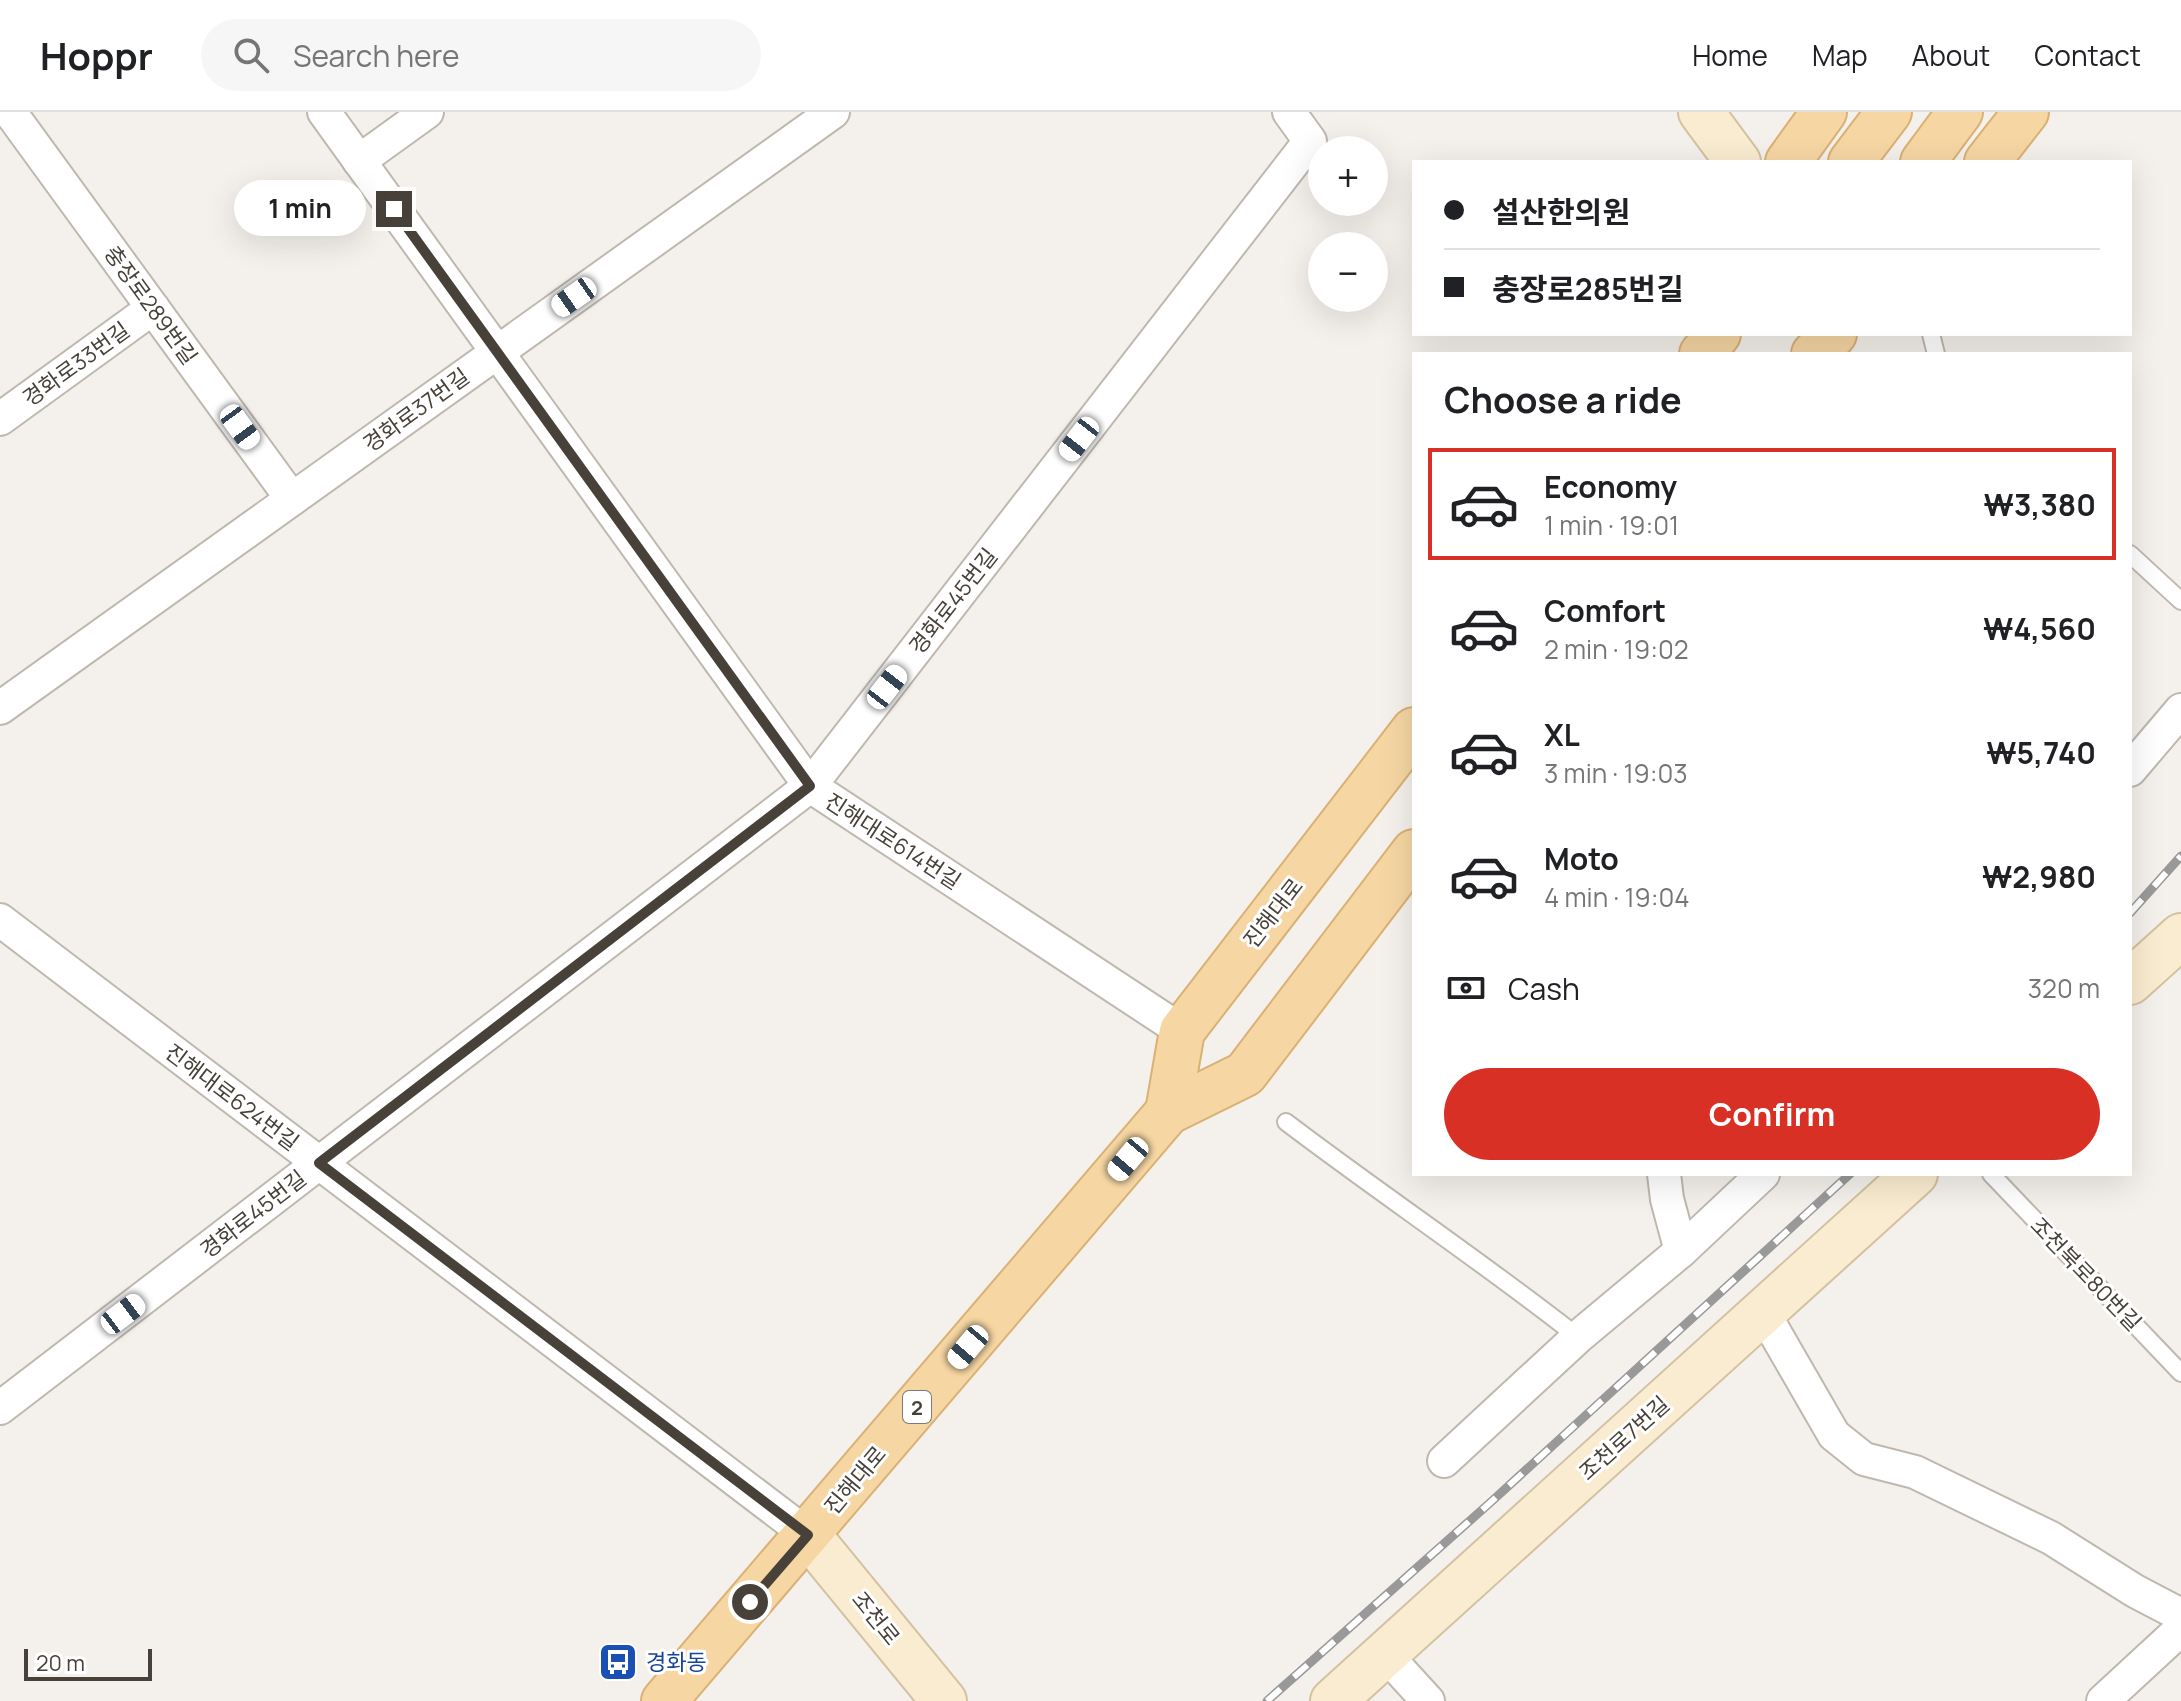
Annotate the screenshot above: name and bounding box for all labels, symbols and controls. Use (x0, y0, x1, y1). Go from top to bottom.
search box (201, 19, 761, 91)
text: Hoppr (40, 29, 153, 81)
icon: search (229, 33, 273, 77)
text: Search here (293, 35, 460, 76)
text: Home (1692, 36, 1768, 74)
text: Map (1812, 36, 1868, 74)
text: About (1912, 36, 1990, 74)
text: Contact (2034, 36, 2141, 74)
map controls (1308, 136, 1388, 312)
button: + (1308, 136, 1388, 216)
callout: 1 min (234, 181, 366, 237)
text: 1 min (268, 190, 332, 226)
route end (376, 191, 412, 227)
text: 설산한의원 (1492, 191, 1630, 232)
button: − (1308, 232, 1388, 312)
street label: 충장로289번길 (98, 239, 204, 371)
text: 충장로285번길 (1492, 268, 1684, 309)
car (547, 273, 601, 321)
street label: 경화로33번길 (16, 315, 136, 413)
street label: 경화로37번길 (357, 361, 475, 459)
text: Choose a ride (1444, 375, 1682, 424)
car (216, 401, 264, 453)
car (1055, 413, 1103, 465)
text: Economy (1544, 466, 1677, 507)
icon: car (1448, 468, 1520, 540)
text: ₩3,380 (1984, 484, 2096, 525)
text: 1 min · 19:01 (1544, 507, 1679, 543)
street label: 경화로45번길 (902, 542, 1004, 660)
text: Comfort (1544, 590, 1666, 631)
icon: car (1448, 592, 1520, 664)
text: ₩4,560 (1983, 608, 2096, 649)
text: 2 min · 19:02 (1544, 631, 1689, 667)
car (863, 661, 911, 713)
text: XL (1544, 714, 1580, 755)
icon: car (1448, 716, 1520, 788)
text: ₩5,740 (1986, 732, 2096, 773)
text: 3 min · 19:03 (1544, 755, 1688, 791)
street label: 진해대로614번길 (819, 786, 967, 896)
text: Moto (1544, 838, 1619, 879)
icon: car (1448, 840, 1520, 912)
text: ₩2,980 (1982, 856, 2096, 897)
street label: 진해대로 (1236, 872, 1310, 954)
text: 4 min · 19:04 (1544, 879, 1690, 915)
icon: cash (1444, 966, 1488, 1010)
text: Cash (1508, 968, 1580, 1009)
text: 320 m (2028, 970, 2100, 1006)
street label: 진해대로624번길 (159, 1037, 305, 1157)
button: Confirm (1444, 1068, 2100, 1160)
car (1103, 1133, 1153, 1185)
street label: 경화로45번길 (194, 1163, 312, 1265)
street label: 조천북로80번길 (2024, 1210, 2148, 1338)
car (97, 1290, 149, 1338)
car (943, 1321, 993, 1373)
street label: 조천로7번길 (1572, 1389, 1676, 1487)
road number: 2 (903, 1391, 931, 1423)
street label: 진해대로 (817, 1439, 893, 1521)
route start (732, 1584, 768, 1620)
street label: 조천로 (845, 1585, 907, 1651)
bus stop icon: 경화동 (597, 1641, 639, 1683)
scale bar (24, 1645, 152, 1681)
place label: 경화동 (646, 1647, 707, 1677)
text: 20 m (36, 1648, 85, 1678)

